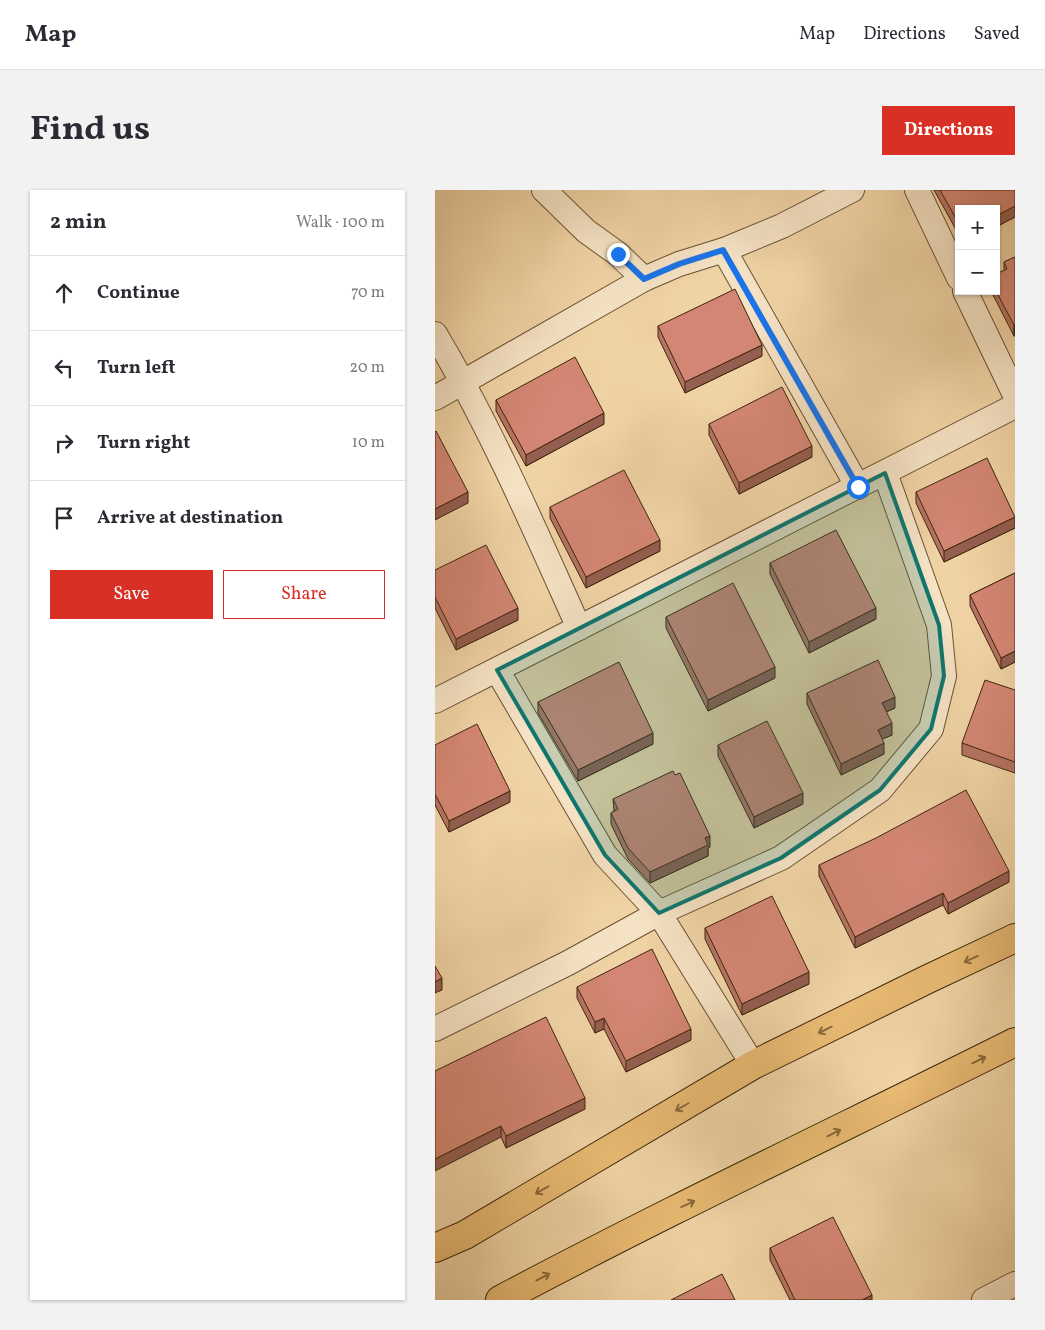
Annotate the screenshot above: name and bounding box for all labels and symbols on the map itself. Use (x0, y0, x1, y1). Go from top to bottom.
route end (607, 243, 630, 266)
route start (847, 476, 870, 499)
one-way arrow (964, 955, 979, 964)
one-way arrow (818, 1026, 833, 1035)
one-way arrow (971, 1055, 986, 1064)
one-way arrow (675, 1103, 689, 1113)
one-way arrow (826, 1127, 841, 1137)
one-way arrow (535, 1185, 549, 1195)
one-way arrow (680, 1199, 695, 1208)
one-way arrow (535, 1272, 550, 1282)

